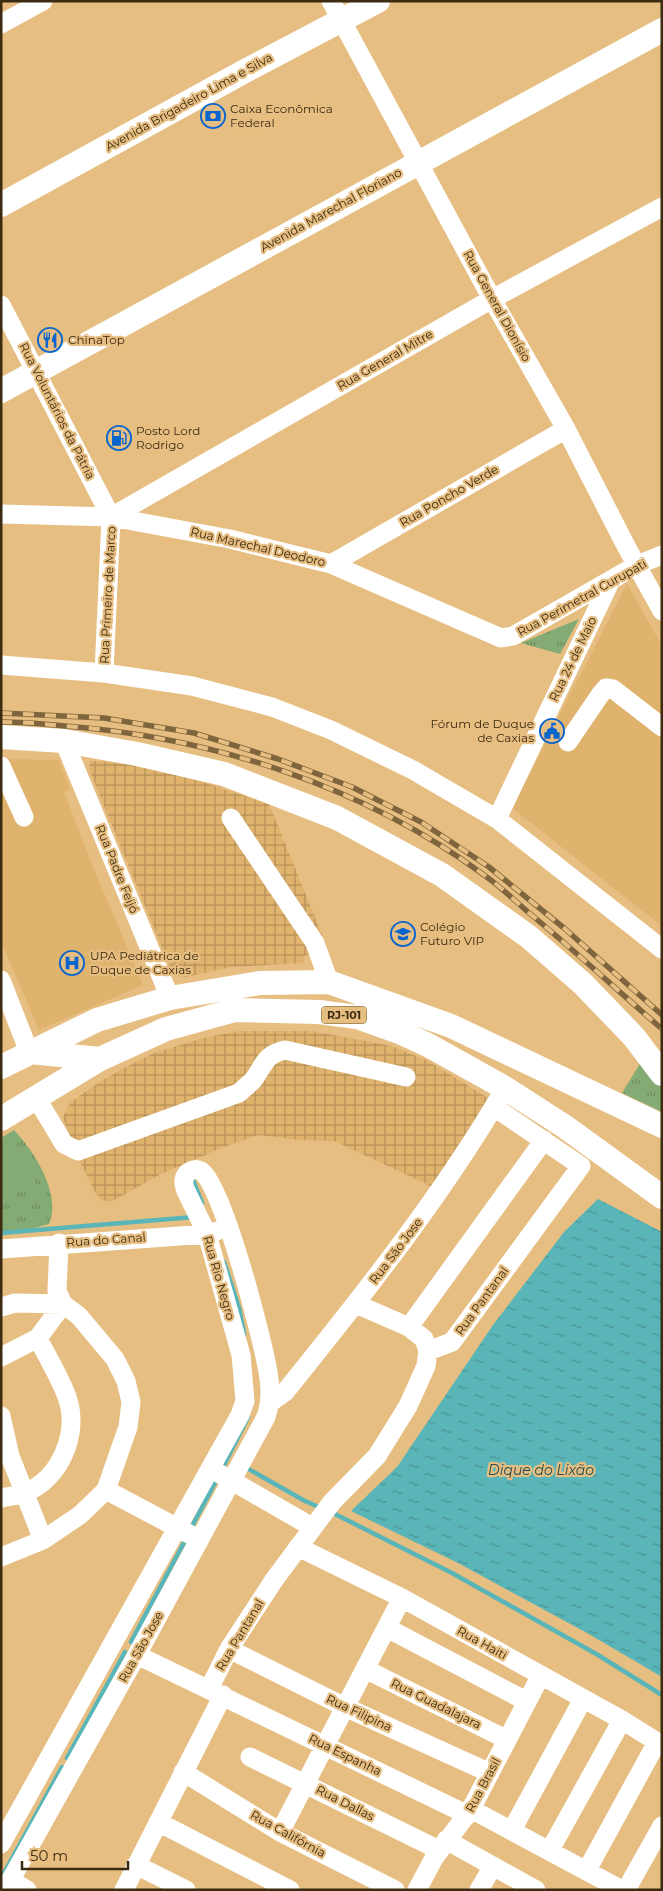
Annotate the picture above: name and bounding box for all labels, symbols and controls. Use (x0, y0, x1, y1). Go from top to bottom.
street label: Avenida Brigadeiro Lima e Silva (103, 49, 275, 154)
place label: Caixa Econômica Federal (230, 101, 333, 130)
bank icon: Caixa Econômica Federal (200, 103, 226, 129)
street label: Avenida Marechal Floriano (257, 164, 404, 255)
street label: Rua General Dionísio (461, 247, 534, 364)
street label: Rua General Mitre (334, 326, 435, 393)
restaurant icon: ChinaTop (37, 327, 63, 353)
place label: ChinaTop (68, 332, 125, 347)
street label: Rua Voluntários da Pátria (16, 340, 99, 482)
place label: Posto Lord Rodrigo (136, 423, 200, 452)
fuel station icon: Posto Lord Rodrigo (106, 425, 132, 451)
street label: Rua Poncho Verde (397, 461, 501, 530)
street label: Rua Marechal Deodoro (189, 524, 327, 569)
street label: Rua Primeiro de Marco (96, 526, 119, 664)
street label: Rua Perimetral Curupati (514, 556, 649, 639)
street label: Rua 24 de Maio (546, 614, 600, 704)
place label: Fórum de Duque de Caxias (430, 716, 534, 745)
public building icon: Fórum de Duque de Caxias (539, 718, 565, 744)
street label: Rua Padre Feijó (93, 822, 142, 915)
place label: Colégio Futuro VIP (420, 919, 484, 948)
school or university icon: Colégio Futuro VIP (390, 921, 416, 947)
place label: UPA Pediátrica de Duque de Caxias (90, 948, 199, 977)
hospital icon: UPA Pediátrica de Duque de Caxias (59, 950, 85, 976)
road number: RJ-101 (322, 1006, 366, 1024)
street label: Rua Sāo Jose (366, 1215, 425, 1287)
street label: Rua do Canal (66, 1229, 146, 1250)
street label: Rua Rio Negro (200, 1234, 239, 1322)
street label: Rua Pantanal (452, 1264, 511, 1338)
water label: Dique do Lixão (488, 1461, 594, 1479)
street label: Rua Pantanal (212, 1596, 267, 1673)
street label: Rua Sāo Jose (115, 1609, 166, 1685)
street label: Rua Haiti (455, 1623, 510, 1662)
street label: Rua Guadalajara (389, 1675, 484, 1732)
street label: Rua Filipina (324, 1691, 394, 1734)
street label: Rua Espanha (306, 1730, 384, 1779)
street label: Rua Brasil (462, 1755, 503, 1815)
street label: Rua Dallas (314, 1781, 377, 1824)
street label: Rua Califórnia (248, 1807, 328, 1860)
scale bar (22, 1838, 129, 1870)
text: 50 m (30, 1846, 68, 1865)

